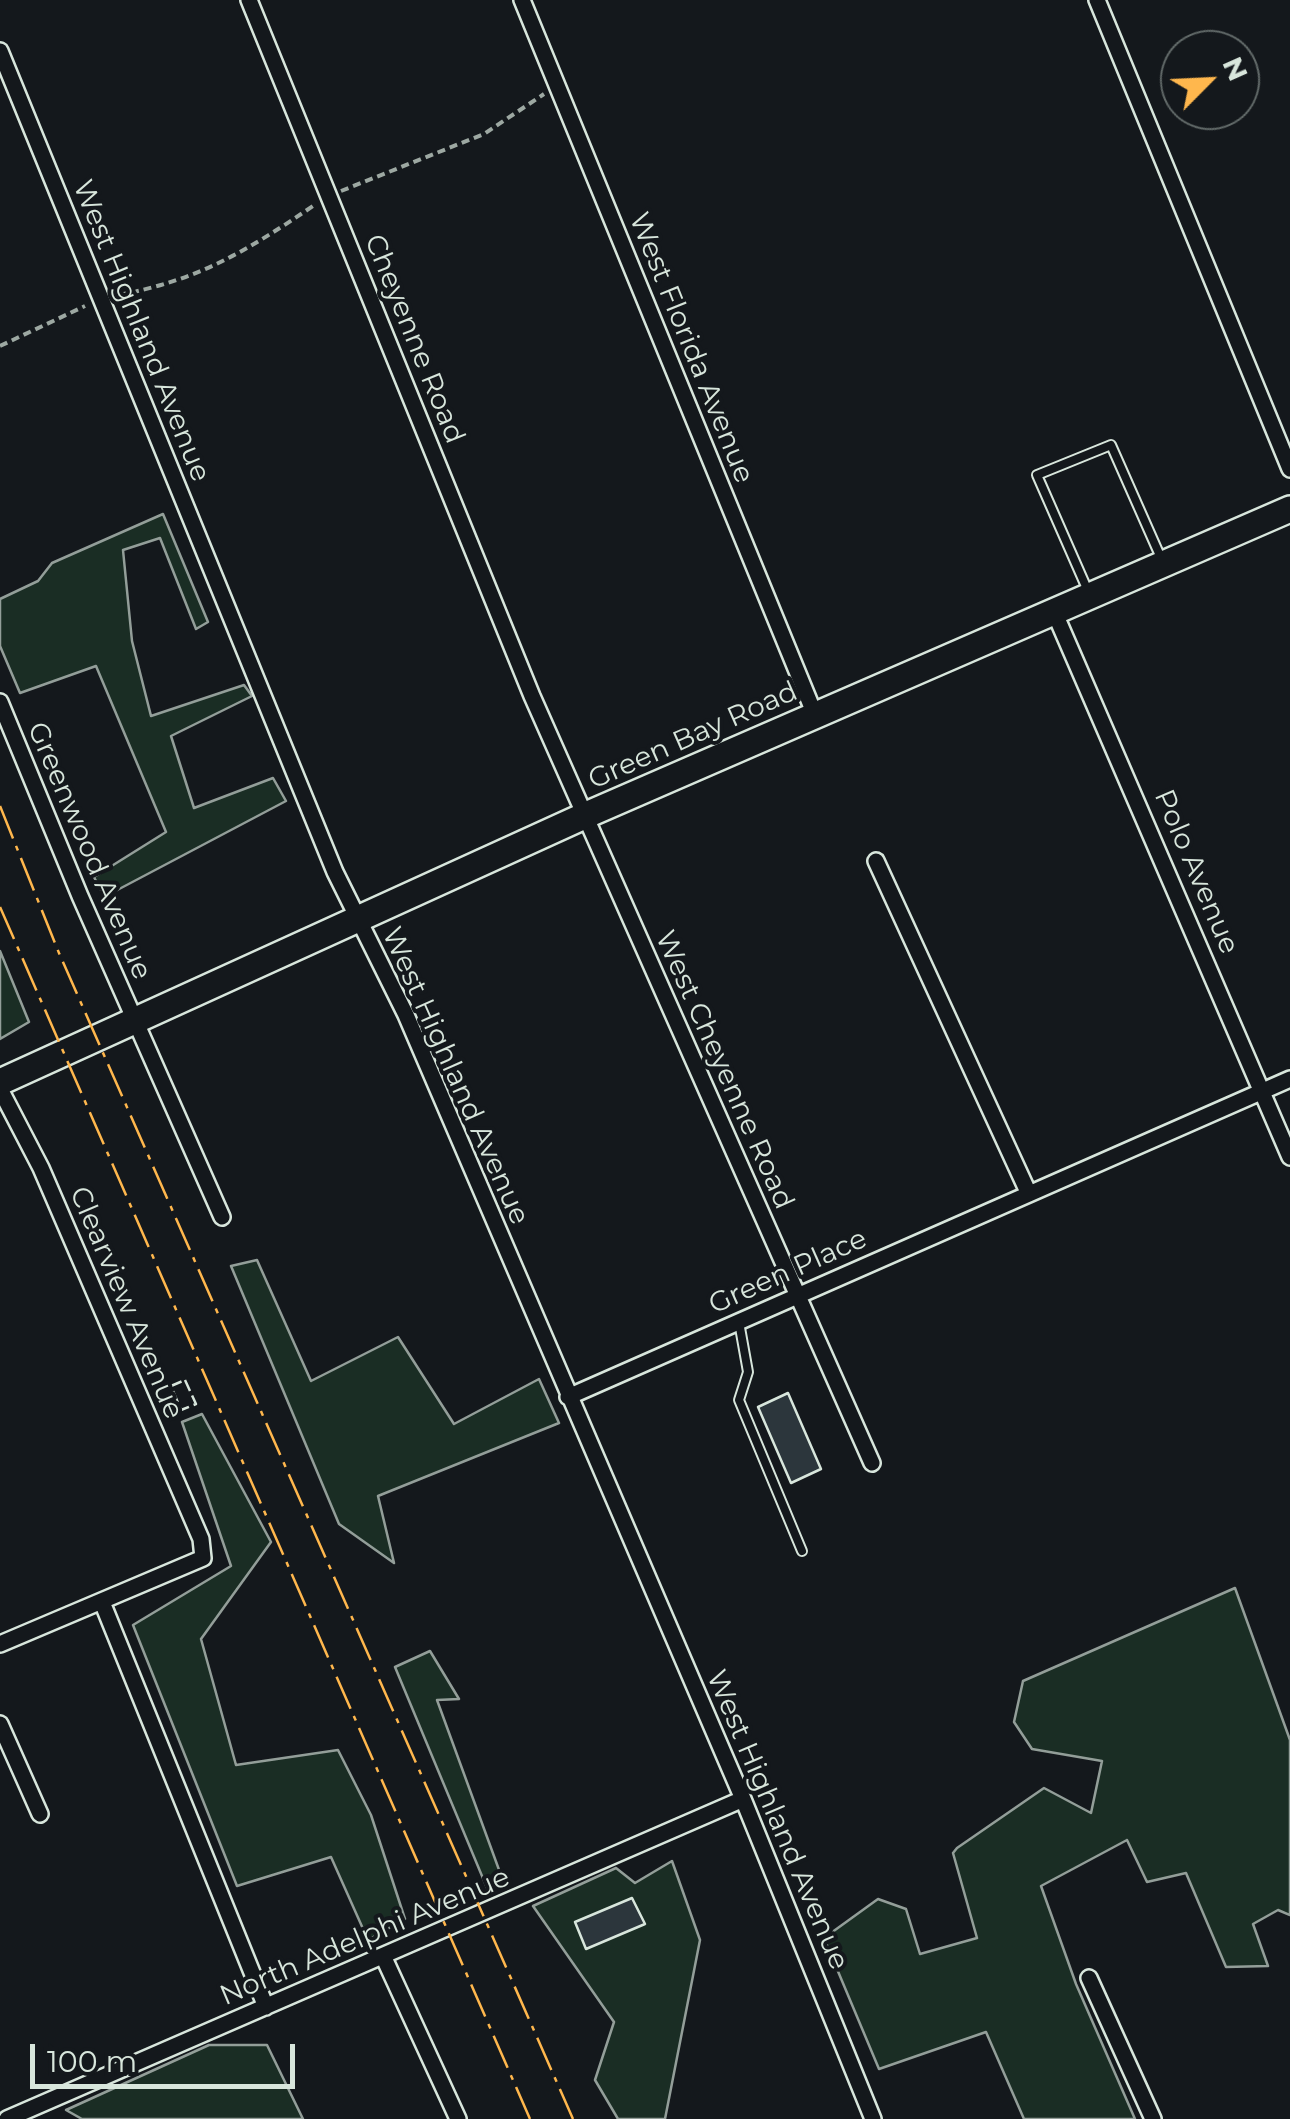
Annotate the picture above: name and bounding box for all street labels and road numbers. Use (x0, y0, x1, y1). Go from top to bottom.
street label: West Highland Avenue (65, 175, 217, 487)
street label: West Florida Avenue (621, 208, 761, 488)
street label: Cheyenne Road (357, 230, 471, 448)
street label: Green Bay Road (583, 675, 803, 797)
street label: Greenwood Avenue (20, 717, 158, 985)
street label: Polo Avenue (1146, 785, 1246, 959)
street label: West Highland Avenue (374, 922, 536, 1230)
street label: West Cheyenne Road (647, 926, 801, 1214)
street label: Clearview Avenue (62, 1182, 190, 1424)
street label: Green Place (704, 1222, 872, 1322)
street label: West Highland Avenue (699, 1665, 855, 1975)
street label: North Adelphi Avenue (215, 1861, 515, 2013)

